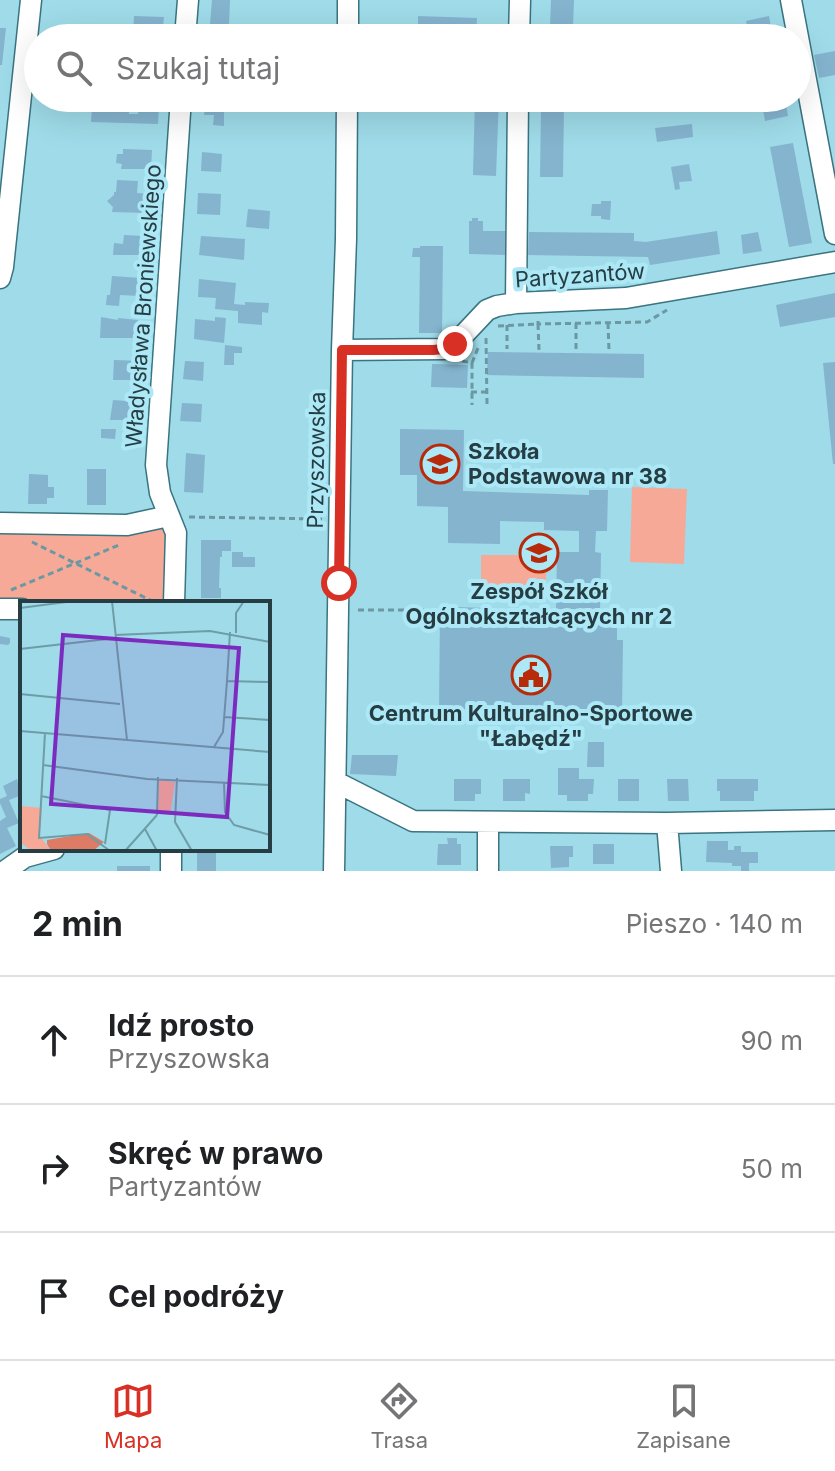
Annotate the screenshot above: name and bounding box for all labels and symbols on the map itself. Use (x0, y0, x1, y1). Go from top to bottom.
street label: Władysława Broniewskiego (120, 163, 166, 449)
street label: Partyzantów (514, 257, 646, 293)
route end (437, 326, 473, 362)
street label: Przyszowska (302, 391, 330, 529)
place label: Szkoła Podstawowa nr 38 (468, 438, 667, 489)
school or university icon: Szkoła Podstawowa nr 38 (419, 443, 461, 485)
school or university icon: Zespół Szkół Ogólnokształcących nr 2 (518, 532, 560, 574)
route start (321, 565, 357, 601)
place label: Zespół Szkół Ogólnokształcących nr 2 (406, 578, 672, 629)
inset map (20, 601, 270, 851)
public building icon: Centrum Kulturalno-Sportowe "Łabędź" (510, 654, 552, 696)
place label: Centrum Kulturalno-Sportowe "Łabędź" (369, 700, 693, 751)

